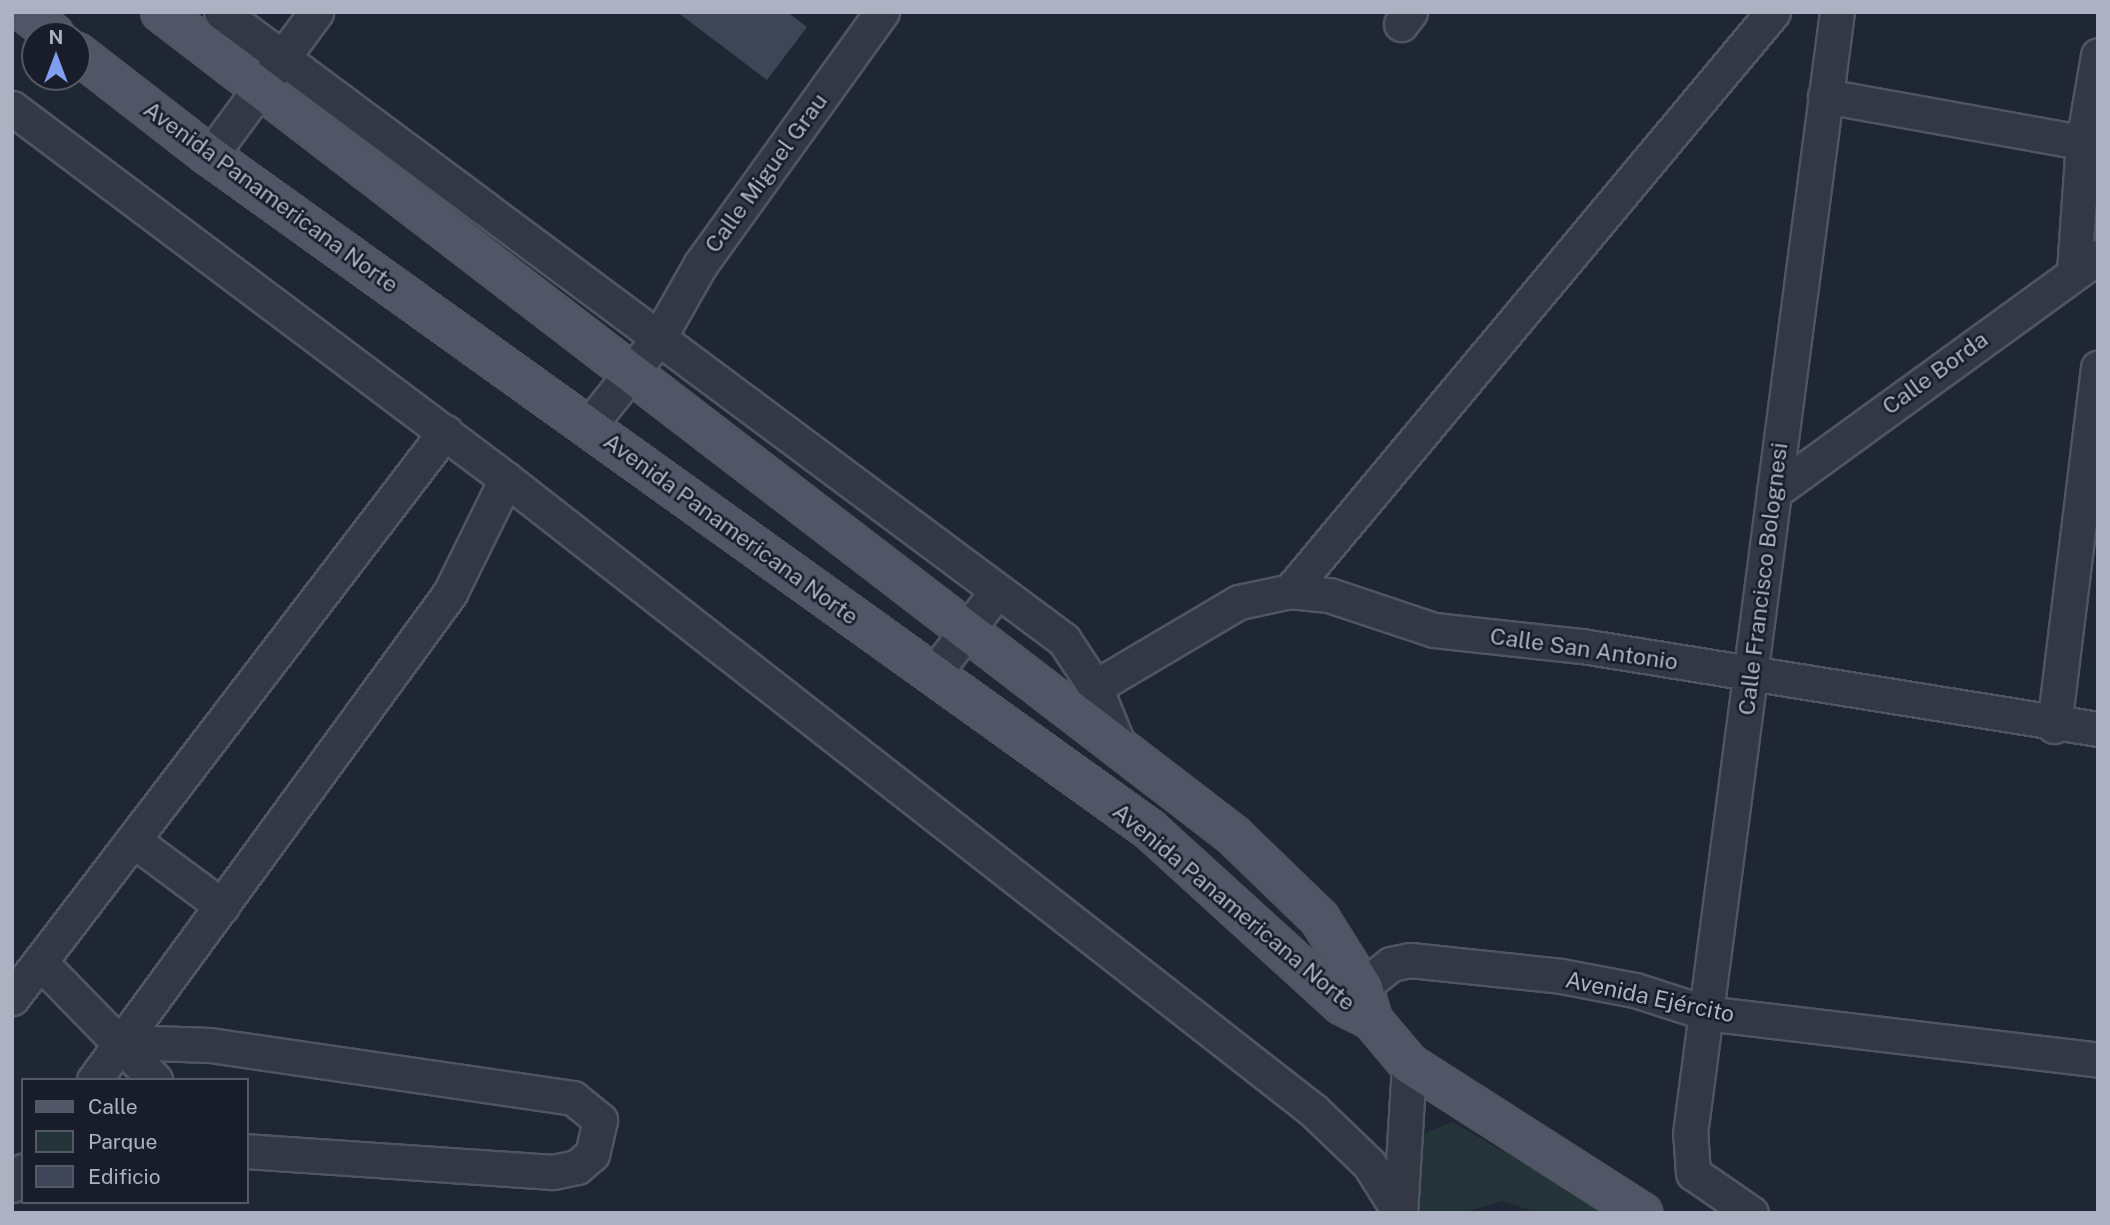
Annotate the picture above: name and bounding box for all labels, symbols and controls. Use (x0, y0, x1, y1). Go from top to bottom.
north arrow (21, 21, 91, 91)
text: N (49, 26, 63, 48)
street label: Calle Miguel Grau (699, 88, 833, 258)
street label: Avenida Panamericana Norte (138, 95, 404, 299)
street label: Calle Borda (1877, 325, 1993, 421)
street label: Avenida Panamericana Norte (598, 427, 864, 631)
street label: Calle Francisco Bolognesi (1733, 441, 1793, 717)
street label: Calle San Antonio (1488, 622, 1680, 676)
street label: Avenida Panamericana Norte (1107, 797, 1361, 1017)
street label: Avenida Ejército (1563, 966, 1737, 1028)
legend (21, 1078, 248, 1204)
text: Calle (88, 1094, 138, 1119)
text: Parque (88, 1129, 157, 1154)
text: Edificio (88, 1164, 161, 1189)

